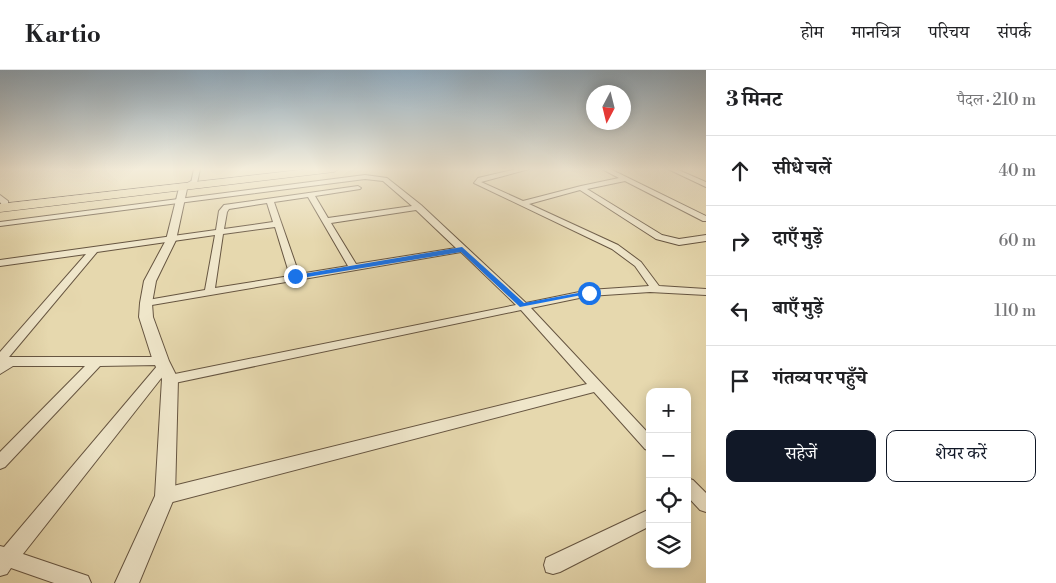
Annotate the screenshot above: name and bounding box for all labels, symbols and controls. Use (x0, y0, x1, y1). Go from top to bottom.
text: Kartio (25, 20, 101, 50)
text: होम (801, 21, 824, 44)
text: मानचित्र (852, 21, 900, 44)
text: परिचय (928, 21, 969, 44)
text: संपर्क (997, 21, 1031, 44)
north arrow (586, 85, 631, 130)
text: 3 मिनट (726, 87, 782, 113)
text: पैदल · 210 m (957, 90, 1036, 110)
text: सीधे चलें (773, 156, 831, 180)
icon: ahead (726, 157, 754, 185)
text: 40 m (999, 161, 1036, 181)
text: दाएँ मुड़ें (773, 226, 823, 250)
icon: right (726, 227, 754, 255)
text: 60 m (998, 231, 1036, 251)
route end (284, 265, 307, 288)
route start (578, 282, 601, 305)
text: बाएँ मुड़ें (773, 296, 823, 320)
icon: left (726, 297, 754, 325)
text: 110 m (994, 301, 1036, 321)
text: गंतव्य पर पहुँचे (773, 366, 867, 390)
icon: arrive (726, 367, 754, 395)
map controls (646, 388, 691, 568)
button: + (646, 388, 691, 433)
button: सहेजें (726, 430, 876, 482)
button: शेयर करें (886, 430, 1036, 482)
button: − (646, 433, 691, 478)
button: locate (646, 478, 691, 523)
button: layers (646, 523, 691, 568)

